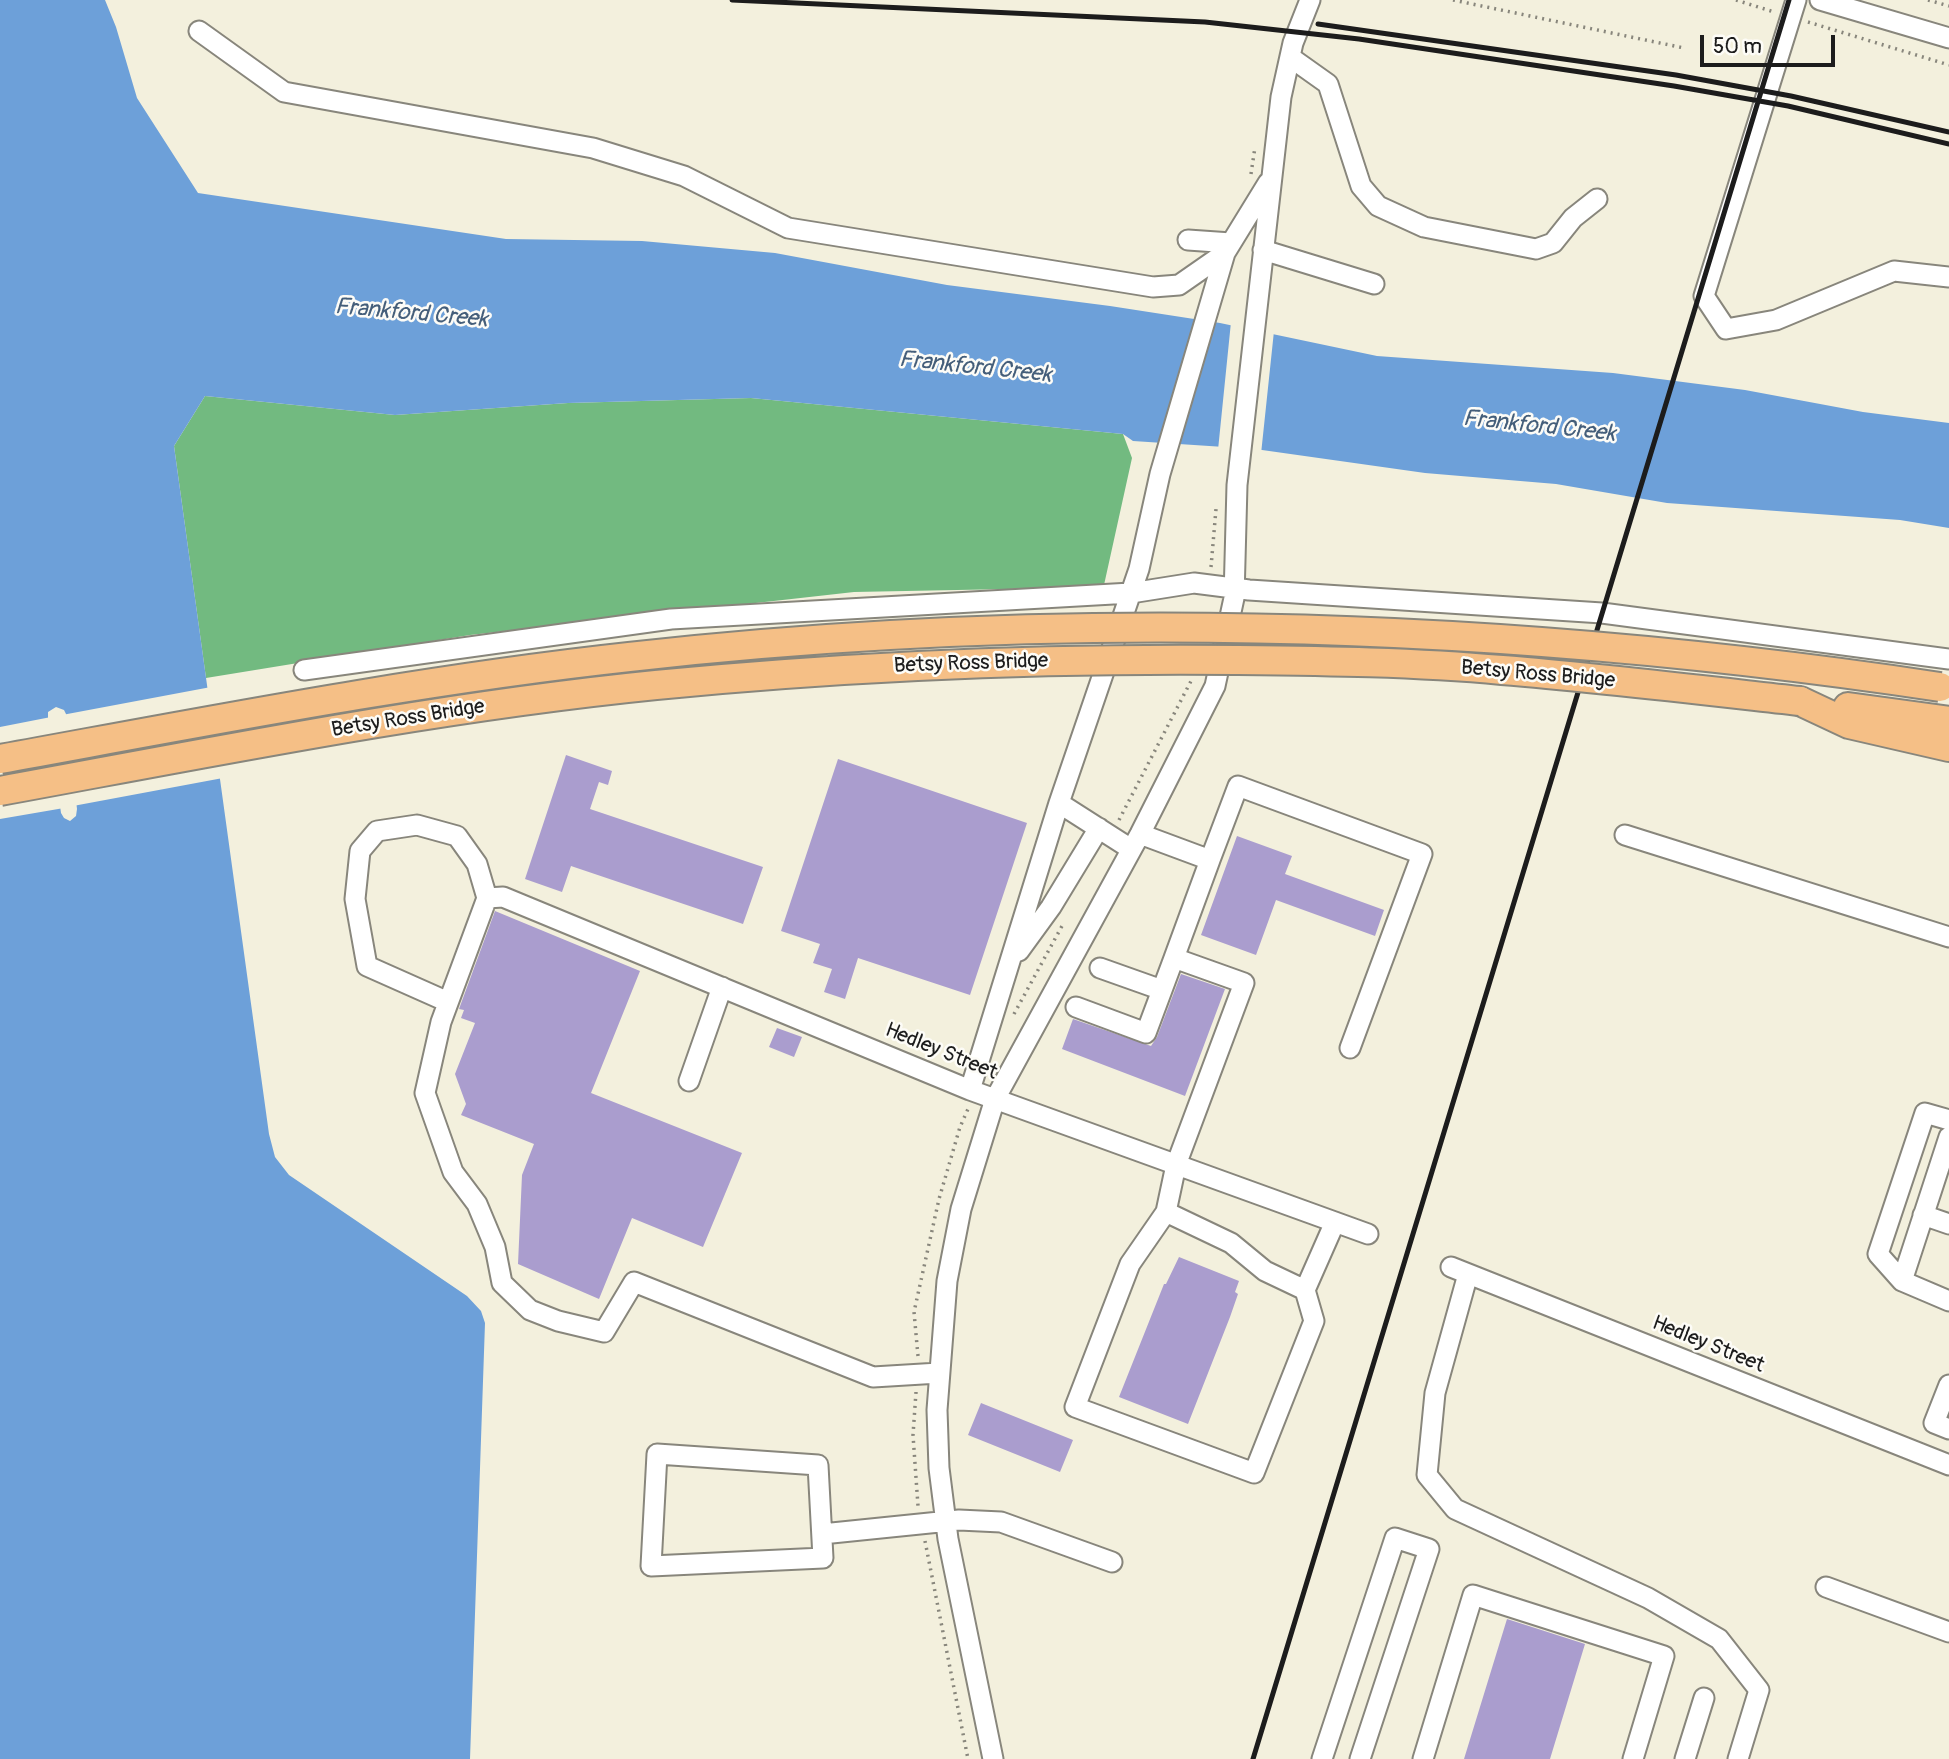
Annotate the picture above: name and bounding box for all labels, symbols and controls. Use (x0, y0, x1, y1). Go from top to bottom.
scale bar (1704, 21, 1839, 65)
text: 50 m (1713, 33, 1762, 60)
water label: Frankford Creek (333, 294, 489, 334)
water label: Frankford Creek (897, 346, 1053, 390)
water label: Frankford Creek (1461, 405, 1617, 449)
street label: Betsy Ross Bridge (893, 649, 1049, 679)
street label: Betsy Ross Bridge (1460, 656, 1616, 694)
street label: Betsy Ross Bridge (330, 694, 486, 744)
street label: Hedley Street (881, 1018, 1001, 1086)
street label: Hedley Street (1648, 1311, 1768, 1379)

